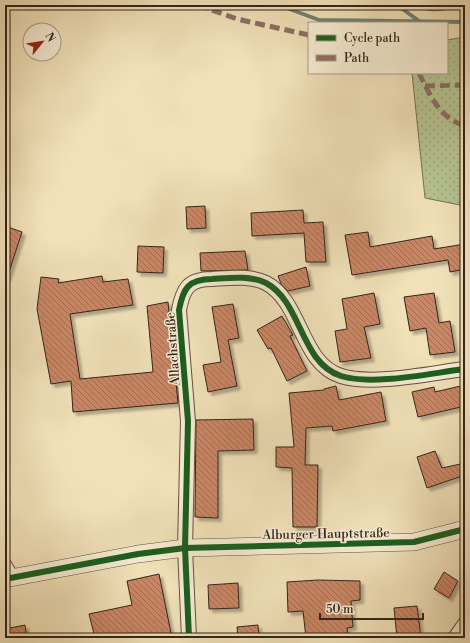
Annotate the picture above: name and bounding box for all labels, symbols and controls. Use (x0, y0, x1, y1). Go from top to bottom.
north arrow (22, 22, 62, 62)
legend (308, 22, 448, 74)
text: N (42, 30, 58, 45)
text: Cycle path (344, 31, 400, 46)
text: Path (344, 51, 369, 66)
street label: Allachstraße (162, 311, 184, 387)
street label: Alburger Hauptstraße (261, 525, 390, 543)
scale bar (320, 595, 423, 621)
text: 50 m (326, 602, 354, 617)

